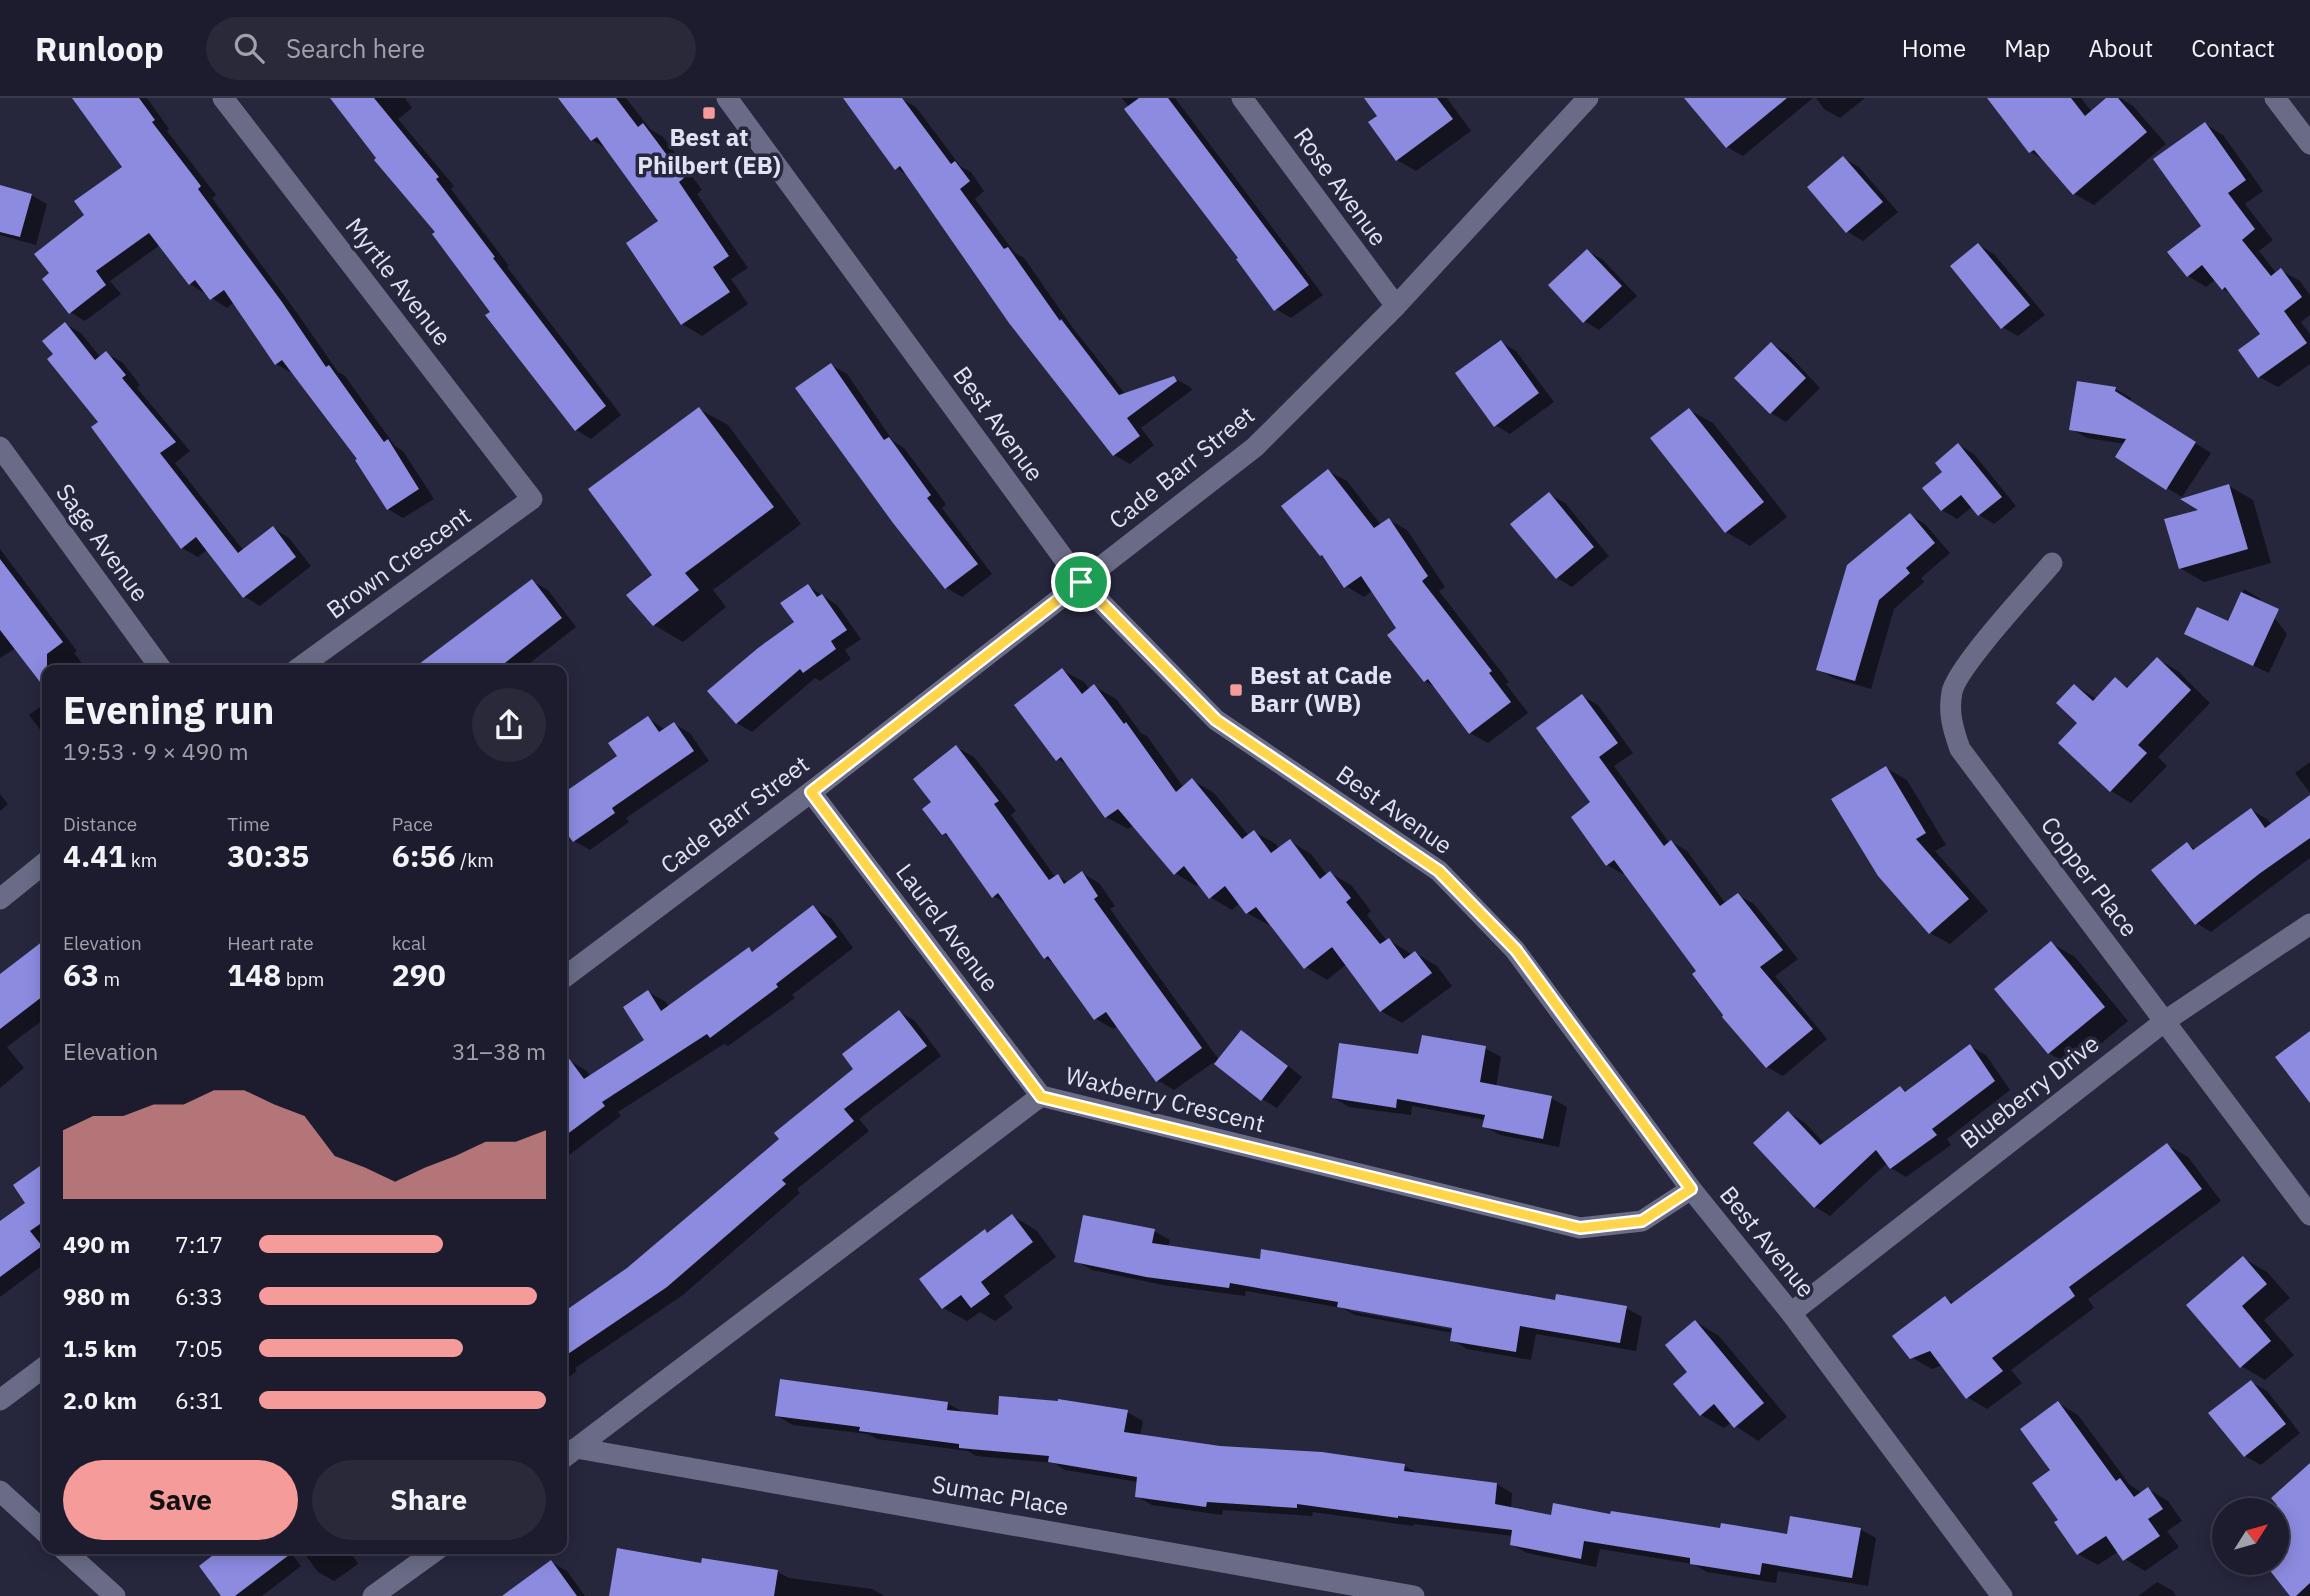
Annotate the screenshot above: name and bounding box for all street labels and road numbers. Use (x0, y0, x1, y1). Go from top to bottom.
street label: Rose Avenue (1287, 121, 1395, 252)
street label: Myrtle Avenue (339, 211, 459, 352)
street label: Best Avenue (946, 360, 1051, 487)
street label: Cade Barr Street (1102, 399, 1261, 536)
street label: Sage Avenue (49, 477, 156, 608)
street label: Brown Crescent (320, 499, 477, 625)
street label: Cade Barr Street (654, 748, 815, 881)
street label: Best Avenue (1330, 757, 1459, 861)
street label: Copper Place (2034, 810, 2146, 943)
street label: Laurel Avenue (889, 857, 1007, 998)
street label: Blueberry Drive (1954, 1027, 2105, 1155)
street label: Waxberry Crescent (1062, 1059, 1268, 1139)
street label: Best Avenue (1713, 1179, 1823, 1304)
street label: Sumac Place (929, 1467, 1071, 1523)

